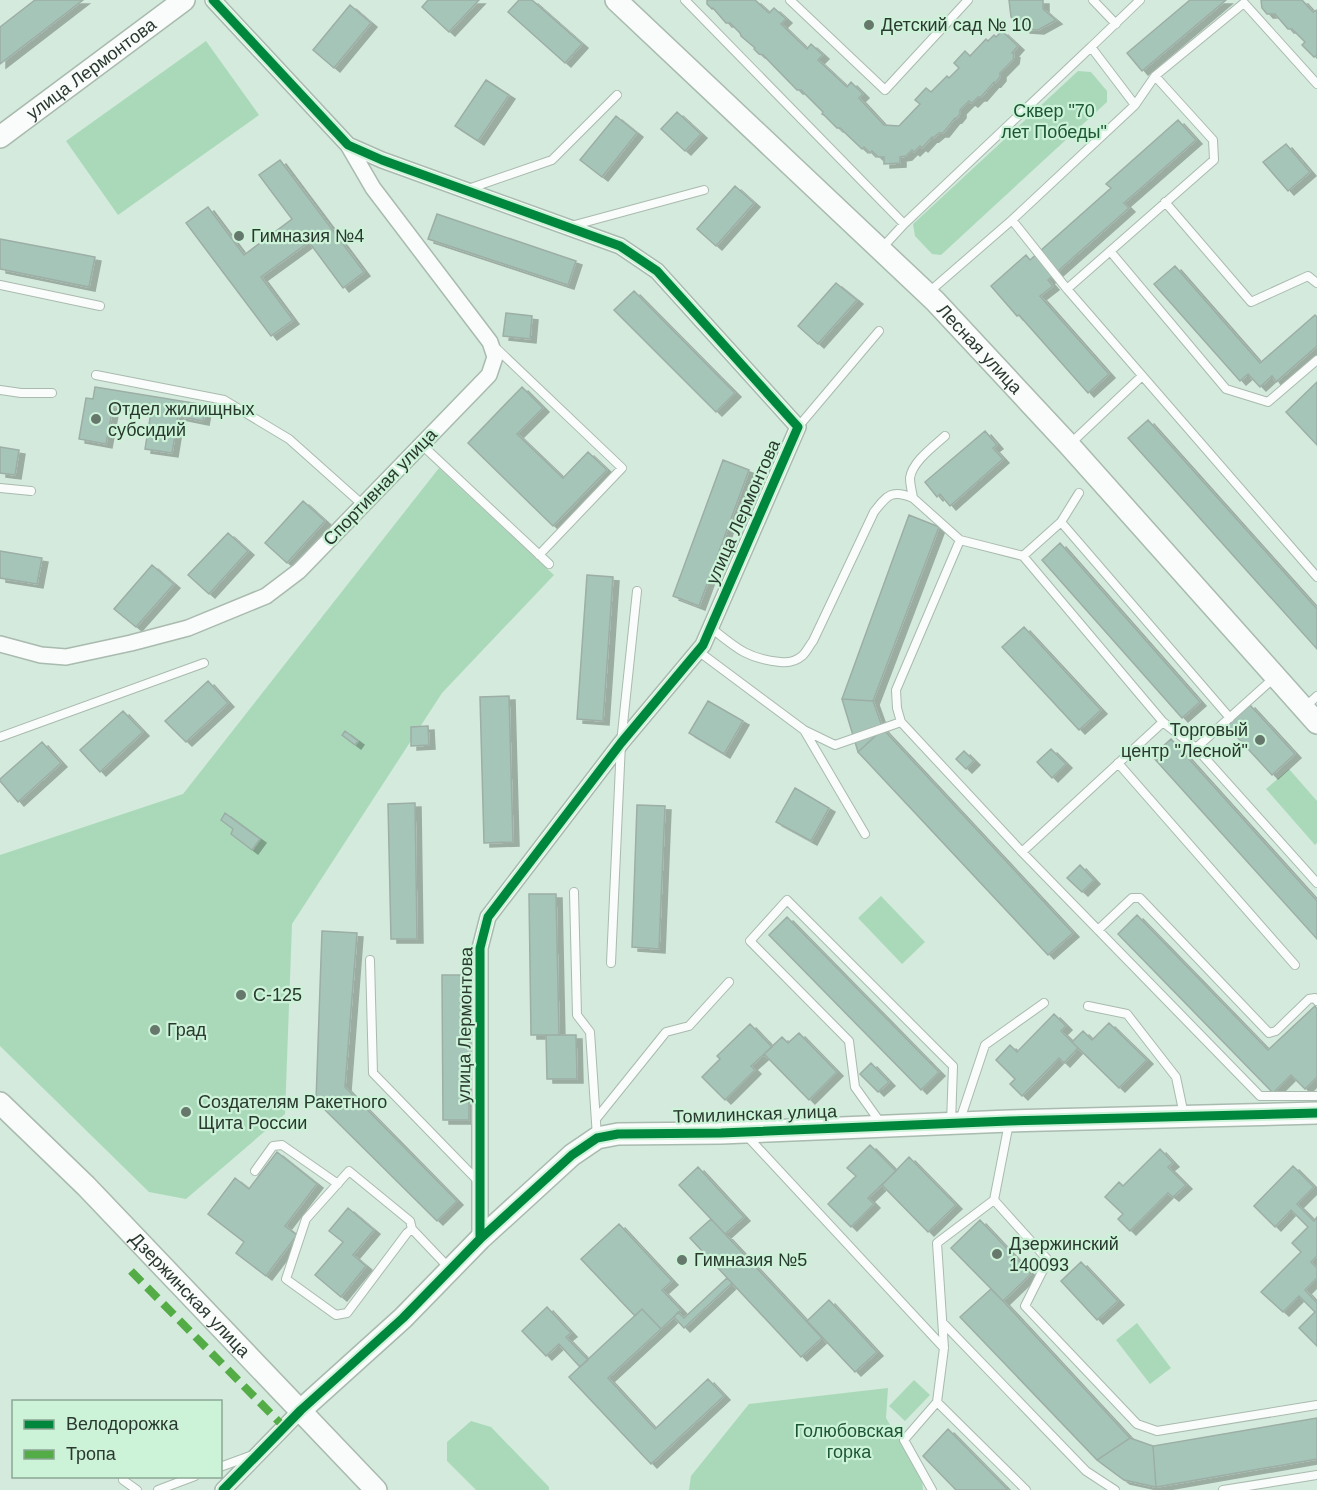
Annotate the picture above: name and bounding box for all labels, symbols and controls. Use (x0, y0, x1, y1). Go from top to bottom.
street label: улица Лермонтова (23, 14, 161, 124)
place label: Детский сад № 10 (881, 15, 1031, 35)
marker: Детский сад № 10 (862, 18, 876, 32)
park label: Сквер "70 лет Победы" (1001, 101, 1107, 142)
place label: Гимназия №4 (251, 226, 364, 246)
marker: Гимназия №4 (232, 229, 246, 243)
street label: Лесная улица (933, 300, 1027, 399)
place label: Отдел жилищных субсидий (108, 399, 254, 440)
marker: Отдел жилищных субсидий (89, 412, 103, 426)
street label: Спортивная улица (319, 424, 442, 549)
street label: улица Лермонтова (702, 436, 784, 587)
place label: Торговый центр "Лесной" (1121, 720, 1248, 761)
marker: Торговый центр "Лесной" (1253, 733, 1267, 747)
street label: улица Лермонтова (454, 946, 476, 1103)
place label: С-125 (253, 985, 302, 1005)
marker: С-125 (234, 988, 248, 1002)
place label: Град (167, 1020, 207, 1040)
marker: Град (148, 1023, 162, 1037)
place label: Создателям Ракетного Щита России (198, 1092, 387, 1133)
street label: Томилинская улица (673, 1101, 838, 1127)
marker: Создателям Ракетного Щита России (179, 1105, 193, 1119)
street label: Дзержинская улица (126, 1228, 255, 1362)
place label: Дзержинский 140093 (1009, 1234, 1119, 1275)
marker: Дзержинский 140093 (990, 1247, 1004, 1261)
place label: Гимназия №5 (694, 1250, 807, 1270)
marker: Гимназия №5 (675, 1253, 689, 1267)
legend (12, 1400, 222, 1478)
text: Велодорожка (66, 1414, 179, 1434)
park label: Голюбовская горка (795, 1421, 903, 1462)
text: Тропа (66, 1444, 117, 1464)

